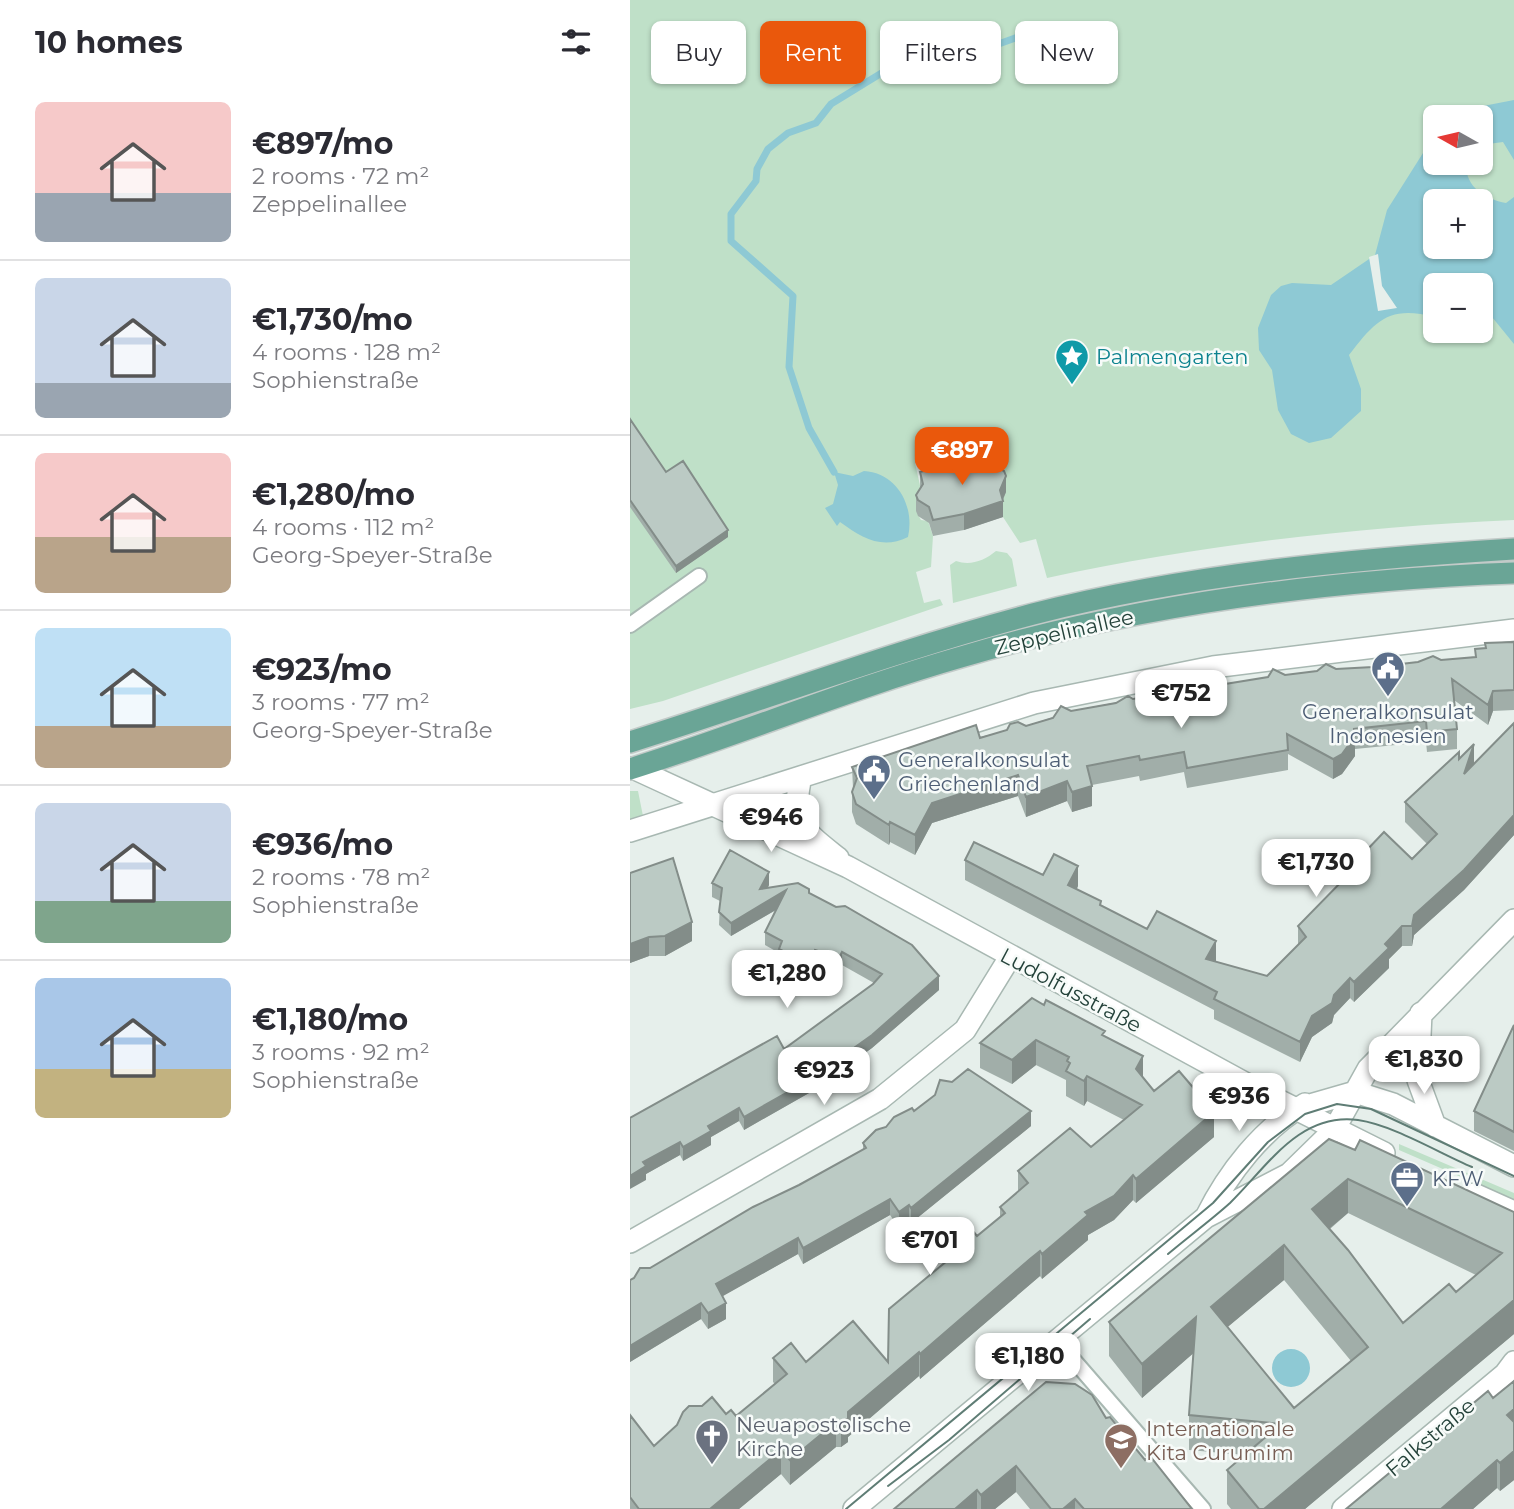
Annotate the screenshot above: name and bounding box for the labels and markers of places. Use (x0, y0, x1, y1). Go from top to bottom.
place icon: Palmengarten (1053, 337, 1091, 386)
place label: Palmengarten (1096, 344, 1248, 369)
pin: €897 (921, 428, 1003, 487)
public building icon: Generalkonsulat Indonesien (1369, 649, 1407, 698)
pin: €752 (1140, 670, 1222, 730)
place label: Generalkonsulat Indonesien (1302, 699, 1474, 748)
place label: Generalkonsulat Griechenland (898, 747, 1070, 796)
public building icon: Generalkonsulat Griechenland (855, 752, 893, 801)
pin: €946 (730, 794, 812, 854)
pin: €1,730 (1259, 839, 1373, 899)
pin: €1,280 (730, 950, 844, 1010)
pin: €1,830 (1367, 1036, 1481, 1096)
pin: €923 (783, 1048, 865, 1107)
pin: €936 (1198, 1074, 1280, 1133)
office icon: KFW (1388, 1159, 1426, 1208)
place label: KFW (1432, 1166, 1484, 1191)
pin: €701 (889, 1218, 971, 1277)
pin: €1,180 (971, 1334, 1085, 1393)
place label: Neuapostolische Kirche (736, 1412, 911, 1461)
place label: Internationale Kita Curumim (1146, 1416, 1294, 1465)
church icon: Neuapostolische Kirche (693, 1417, 731, 1466)
school or university icon: Internationale Kita Curumim (1102, 1421, 1140, 1470)

